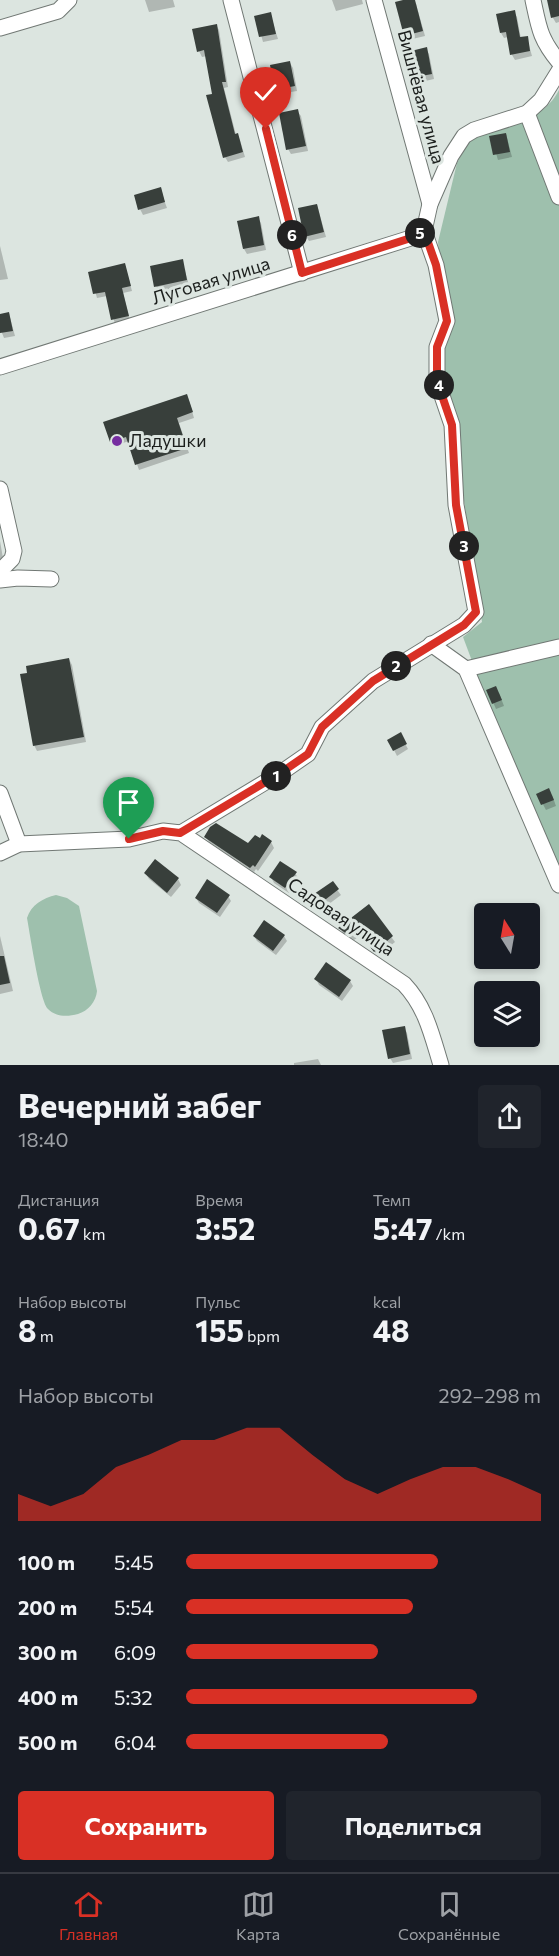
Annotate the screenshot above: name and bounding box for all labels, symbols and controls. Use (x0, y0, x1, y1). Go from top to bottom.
street label: Вишнёвая улица (394, 27, 450, 166)
pin (240, 67, 291, 129)
icon: check (249, 76, 282, 109)
pin: 5 (405, 218, 435, 248)
pin: 6 (277, 220, 307, 250)
text: 5 (415, 223, 425, 242)
text: 6 (287, 225, 297, 244)
street label: Луговая улица (149, 252, 272, 308)
pin: 4 (424, 370, 454, 400)
text: 4 (434, 375, 444, 394)
place label: Ладушки (129, 429, 207, 451)
marker: Ладушки (110, 434, 124, 448)
pin: 3 (449, 531, 479, 561)
text: 3 (459, 536, 469, 555)
pin: 2 (381, 651, 411, 681)
text: 2 (391, 656, 401, 675)
pin: 1 (261, 761, 291, 791)
text: 1 (272, 766, 280, 785)
pin (103, 777, 154, 839)
icon: arrive (112, 786, 145, 819)
street label: Садовая улица (284, 872, 399, 960)
north arrow (474, 903, 540, 969)
map controls (474, 903, 540, 1047)
button: layers (474, 981, 540, 1047)
text: Вечерний забег (18, 1084, 261, 1125)
button: share (478, 1085, 541, 1148)
text: 18:40 (18, 1127, 68, 1151)
text: Дистанция (18, 1190, 99, 1209)
text: Время (195, 1190, 243, 1209)
text: Темп (373, 1190, 411, 1209)
text: 0.67 (18, 1209, 80, 1246)
text: 3:52 (195, 1209, 255, 1246)
text: 5:47 (373, 1209, 432, 1246)
text: km (80, 1224, 105, 1243)
text: /km (432, 1224, 465, 1243)
text: Набор высоты (18, 1292, 127, 1311)
text: Пульс (195, 1292, 240, 1311)
text: kcal (373, 1292, 401, 1311)
text: 8 (18, 1311, 37, 1348)
text: 155 (195, 1311, 244, 1348)
text: 48 (373, 1311, 410, 1348)
text: m (37, 1326, 54, 1345)
text: bpm (244, 1326, 280, 1345)
text: Набор высоты (18, 1383, 154, 1407)
text: 292–298 m (438, 1383, 541, 1407)
text: 100 m (18, 1550, 75, 1574)
text: 5:45 (114, 1550, 154, 1574)
text: 200 m (18, 1595, 77, 1619)
text: 5:54 (114, 1595, 154, 1619)
text: 300 m (18, 1640, 78, 1664)
text: 6:09 (114, 1640, 156, 1664)
text: 400 m (18, 1685, 78, 1709)
text: 5:32 (114, 1685, 153, 1709)
text: 500 m (18, 1730, 78, 1754)
text: 6:04 (114, 1730, 156, 1754)
button: Сохранить (18, 1791, 274, 1860)
button: Поделиться (286, 1791, 541, 1860)
tab: Главная (59, 1888, 118, 1943)
tab: Карта (236, 1888, 280, 1943)
tab: Сохранённые (398, 1888, 500, 1943)

